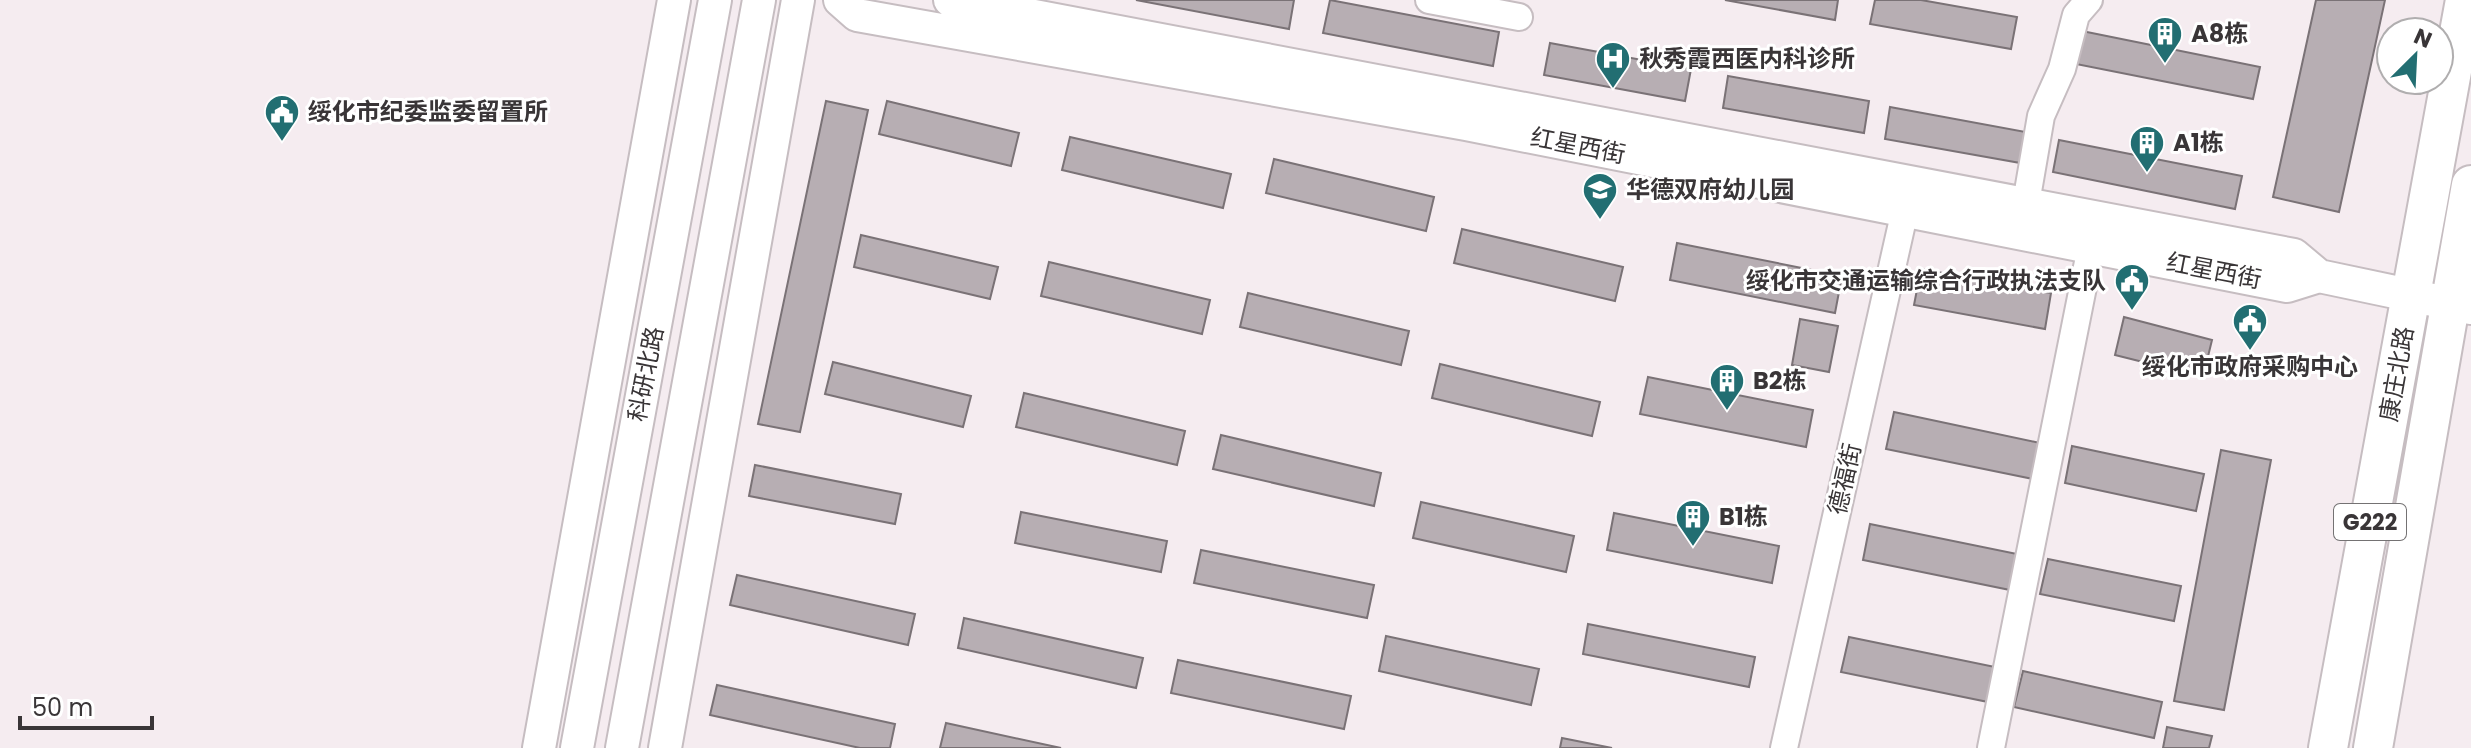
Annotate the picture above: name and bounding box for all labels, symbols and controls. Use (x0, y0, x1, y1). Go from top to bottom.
building icon: A8栋 (2146, 15, 2184, 65)
north arrow (2375, 16, 2455, 96)
place label: A8栋 (2191, 17, 2248, 50)
text: N (2409, 21, 2437, 56)
hospital icon: 秋秀霞西医内科诊所 (1594, 40, 1632, 90)
place label: 秋秀霞西医内科诊所 (1639, 42, 1855, 75)
public building icon: 绥化市纪委监委留置所 (263, 93, 301, 143)
place label: 绥化市纪委监委留置所 (308, 95, 548, 128)
street label: 红星西街 (1528, 120, 1628, 171)
building icon: A1栋 (2128, 124, 2166, 174)
place label: A1栋 (2173, 126, 2224, 159)
school or university icon: 华德双府幼儿园 (1581, 171, 1619, 221)
place label: 华德双府幼儿园 (1626, 173, 1794, 206)
street label: 红星西街 (2164, 245, 2264, 296)
public building icon: 绥化市交通运输综合行政执法支队 (2113, 262, 2151, 312)
place label: 绥化市交通运输综合行政执法支队 (1746, 264, 2106, 297)
public building icon: 绥化市政府采购中心 (2231, 302, 2269, 352)
street label: 科研北路 (620, 324, 671, 424)
street label: 康庄北路 (2372, 324, 2421, 424)
place label: 绥化市政府采购中心 (2142, 350, 2358, 383)
building icon: B2栋 (1708, 362, 1746, 412)
place label: B2栋 (1753, 364, 1807, 397)
street label: 德福街 (1820, 440, 1869, 518)
building icon: B1栋 (1674, 498, 1712, 548)
place label: B1栋 (1719, 500, 1768, 533)
road number: G222 (2334, 504, 2406, 540)
scale bar (20, 680, 152, 730)
text: 50 m (32, 691, 93, 724)

